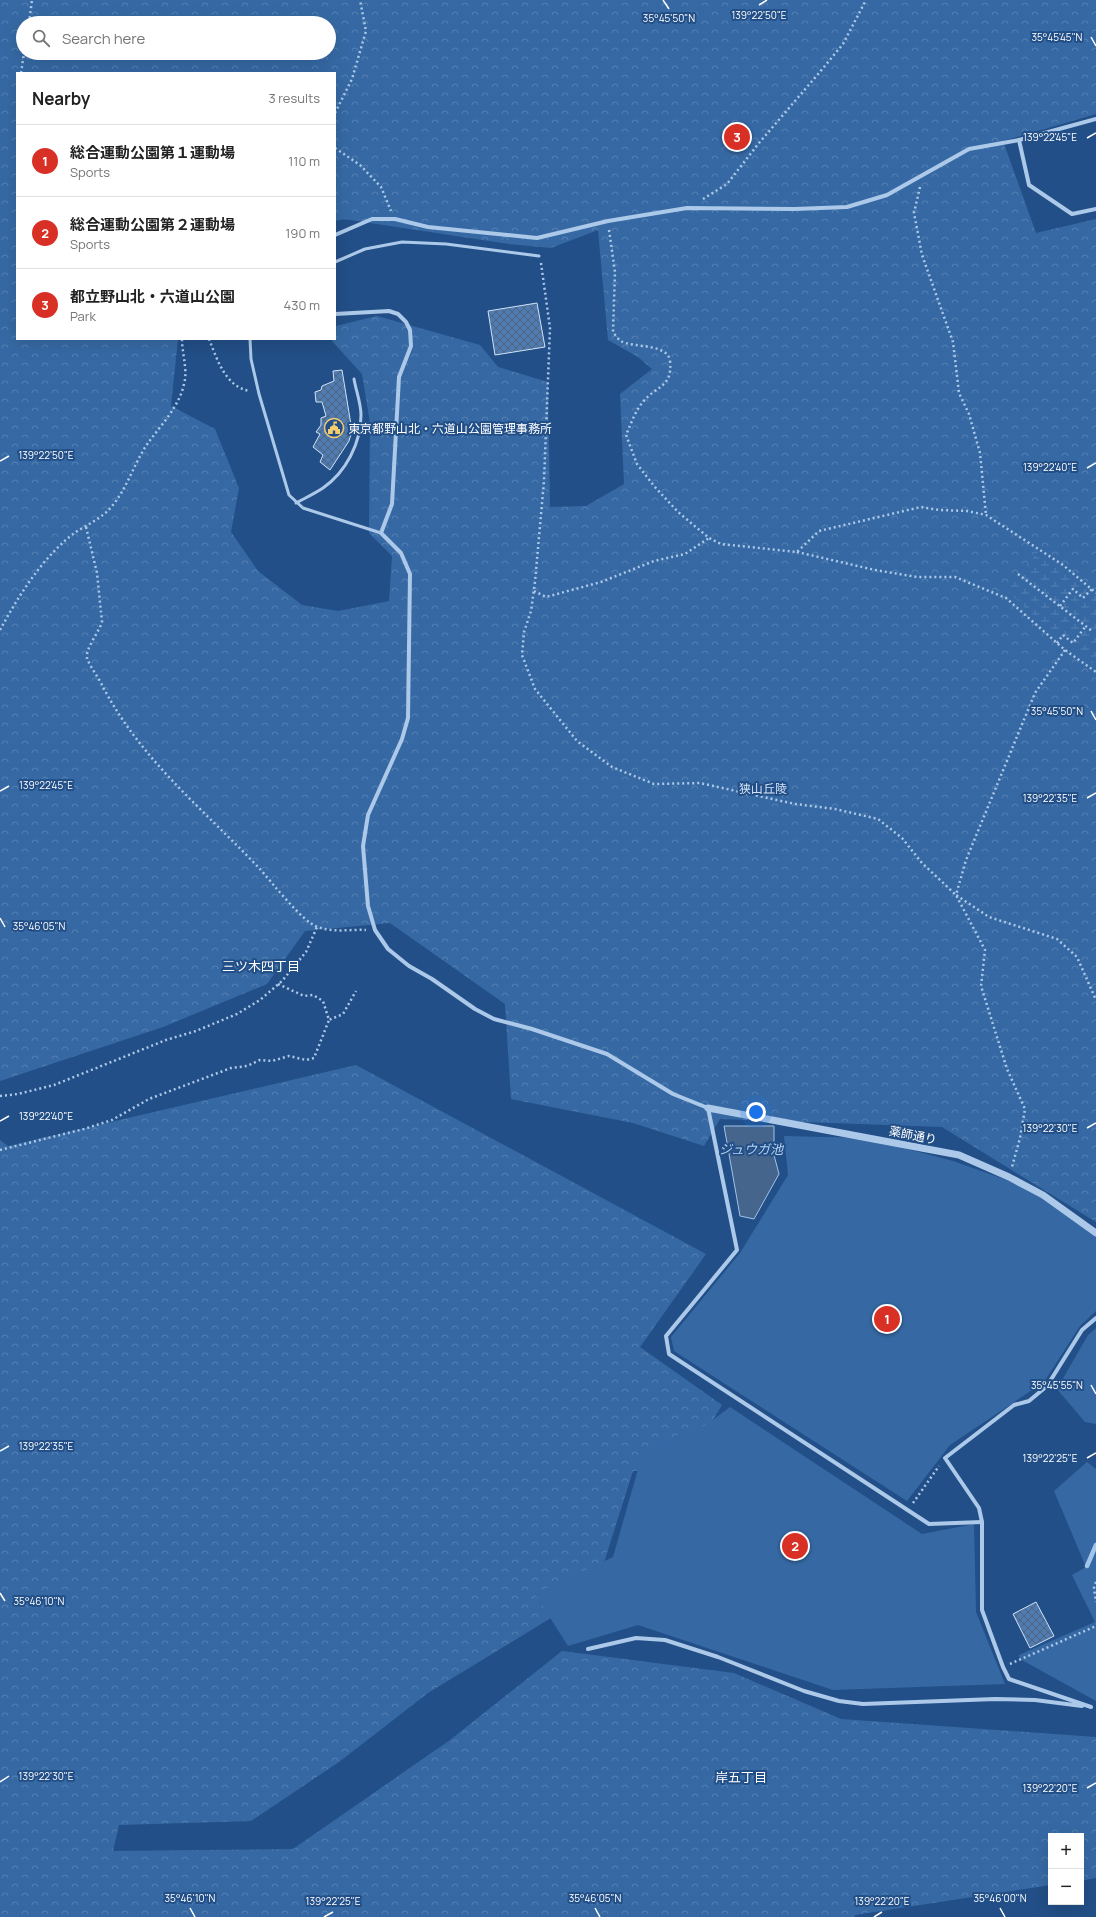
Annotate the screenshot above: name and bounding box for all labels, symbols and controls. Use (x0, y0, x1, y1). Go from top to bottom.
text: 139°22'50"E (731, 8, 787, 22)
text: 35°45'50"N (643, 11, 695, 25)
search box (16, 16, 336, 60)
icon: search (30, 27, 52, 49)
text: Search here (62, 28, 145, 49)
text: 35°45'45"N (1032, 30, 1083, 44)
text: Nearby (32, 87, 90, 110)
text: 3 results (268, 89, 320, 107)
pin: 3 (724, 122, 750, 152)
text: 139°22'45"E (1023, 130, 1077, 144)
text: 総合運動公園第１運動場 (70, 142, 235, 163)
text: 1 (42, 152, 48, 170)
text: 110 m (288, 152, 320, 170)
text: Sports (70, 163, 110, 181)
text: 総合運動公園第２運動場 (70, 214, 235, 235)
text: 2 (41, 224, 49, 242)
text: 190 m (285, 224, 320, 242)
text: Sports (70, 235, 110, 253)
text: 都立野山北・六道山公園 (70, 286, 235, 307)
text: 3 (41, 296, 49, 314)
text: 430 m (284, 296, 320, 314)
text: Park (70, 307, 96, 325)
public building icon: 東京都野山北・六道山公園管理事務所 (323, 417, 345, 439)
place label: 東京都野山北・六道山公園管理事務所 (348, 420, 552, 437)
text: 139°22'50"E (18, 448, 74, 462)
text: 139°22'40"E (1023, 460, 1077, 474)
text: 35°45'50"N (1031, 704, 1083, 718)
text: 139°22'45"E (19, 778, 73, 792)
park label: 狭山丘陵 (739, 780, 787, 797)
text: 139°22'35"E (1023, 791, 1078, 805)
text: 35°46'05"N (13, 919, 65, 933)
district label: 三ツ木四丁目 (222, 957, 300, 975)
your location (746, 1102, 766, 1122)
text: 139°22'40"E (19, 1109, 73, 1123)
text: 139°22'30"E (1023, 1121, 1078, 1135)
street label: 薬師通り (888, 1122, 938, 1148)
water label: ジュウガ池 (719, 1140, 785, 1158)
pin: 1 (874, 1304, 900, 1334)
text: 35°45'55"N (1031, 1378, 1083, 1392)
text: 139°22'35"E (19, 1439, 74, 1453)
text: 139°22'25"E (1023, 1451, 1078, 1465)
pin: 2 (782, 1531, 808, 1561)
text: 35°46'10"N (14, 1594, 65, 1608)
district label: 岸五丁目 (715, 1768, 767, 1786)
text: 139°22'30"E (19, 1769, 74, 1783)
text: 139°22'20"E (1022, 1781, 1078, 1795)
map controls (1048, 1833, 1084, 1905)
button: + (1048, 1833, 1084, 1869)
button: − (1048, 1869, 1084, 1905)
text: 35°46'10"N (165, 1891, 216, 1905)
text: 35°46'05"N (569, 1891, 621, 1905)
text: 35°46'00"N (973, 1891, 1027, 1905)
text: 139°22'25"E (306, 1894, 361, 1908)
text: 139°22'20"E (854, 1894, 910, 1908)

